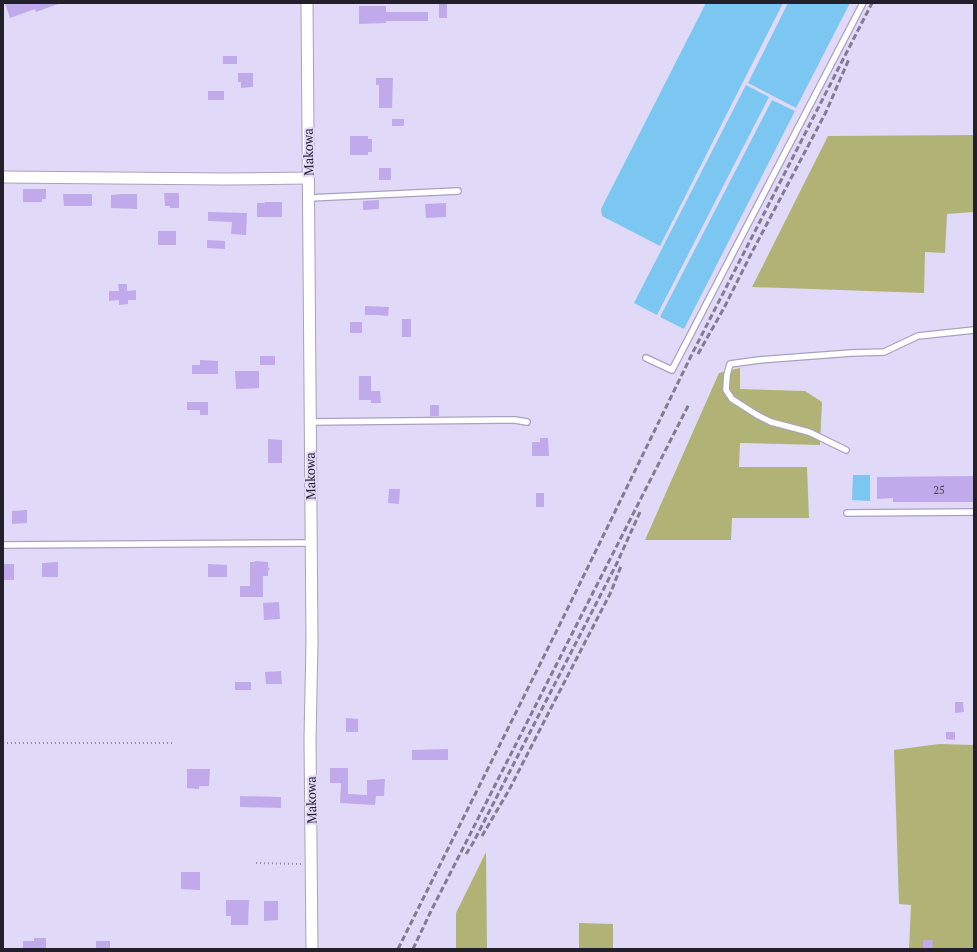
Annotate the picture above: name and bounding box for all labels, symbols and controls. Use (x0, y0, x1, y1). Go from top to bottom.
street label: Makowa (299, 128, 317, 176)
street label: Makowa (301, 452, 319, 500)
house number: 25 (933, 483, 945, 497)
street label: Makowa (302, 776, 320, 824)

